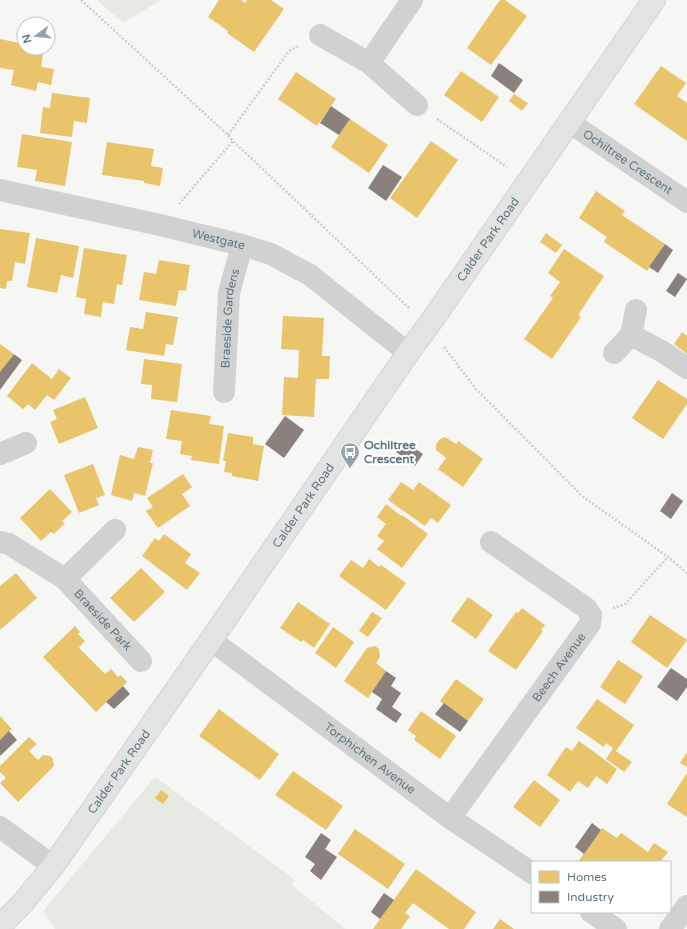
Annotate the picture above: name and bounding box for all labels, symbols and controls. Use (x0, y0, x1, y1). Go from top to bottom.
north arrow (16, 16, 56, 56)
text: N (19, 33, 34, 45)
street label: Ochiltree Crescent (580, 127, 676, 197)
street label: Calder Park Road (454, 195, 522, 284)
street label: Westgate (191, 226, 247, 253)
street label: Braeside Gardens (218, 267, 242, 369)
place label: Ochiltree Crescent (364, 438, 416, 466)
bus stop icon: Ochiltree Crescent (339, 441, 361, 469)
street label: Calder Park Road (269, 461, 337, 550)
street label: Braeside Park (71, 586, 135, 654)
street label: Beech Avenue (529, 630, 589, 704)
street label: Torphichen Avenue (321, 720, 418, 797)
street label: Calder Park Road (85, 727, 153, 817)
legend (531, 861, 671, 913)
text: Homes (567, 870, 607, 884)
text: Industry (567, 890, 614, 904)

